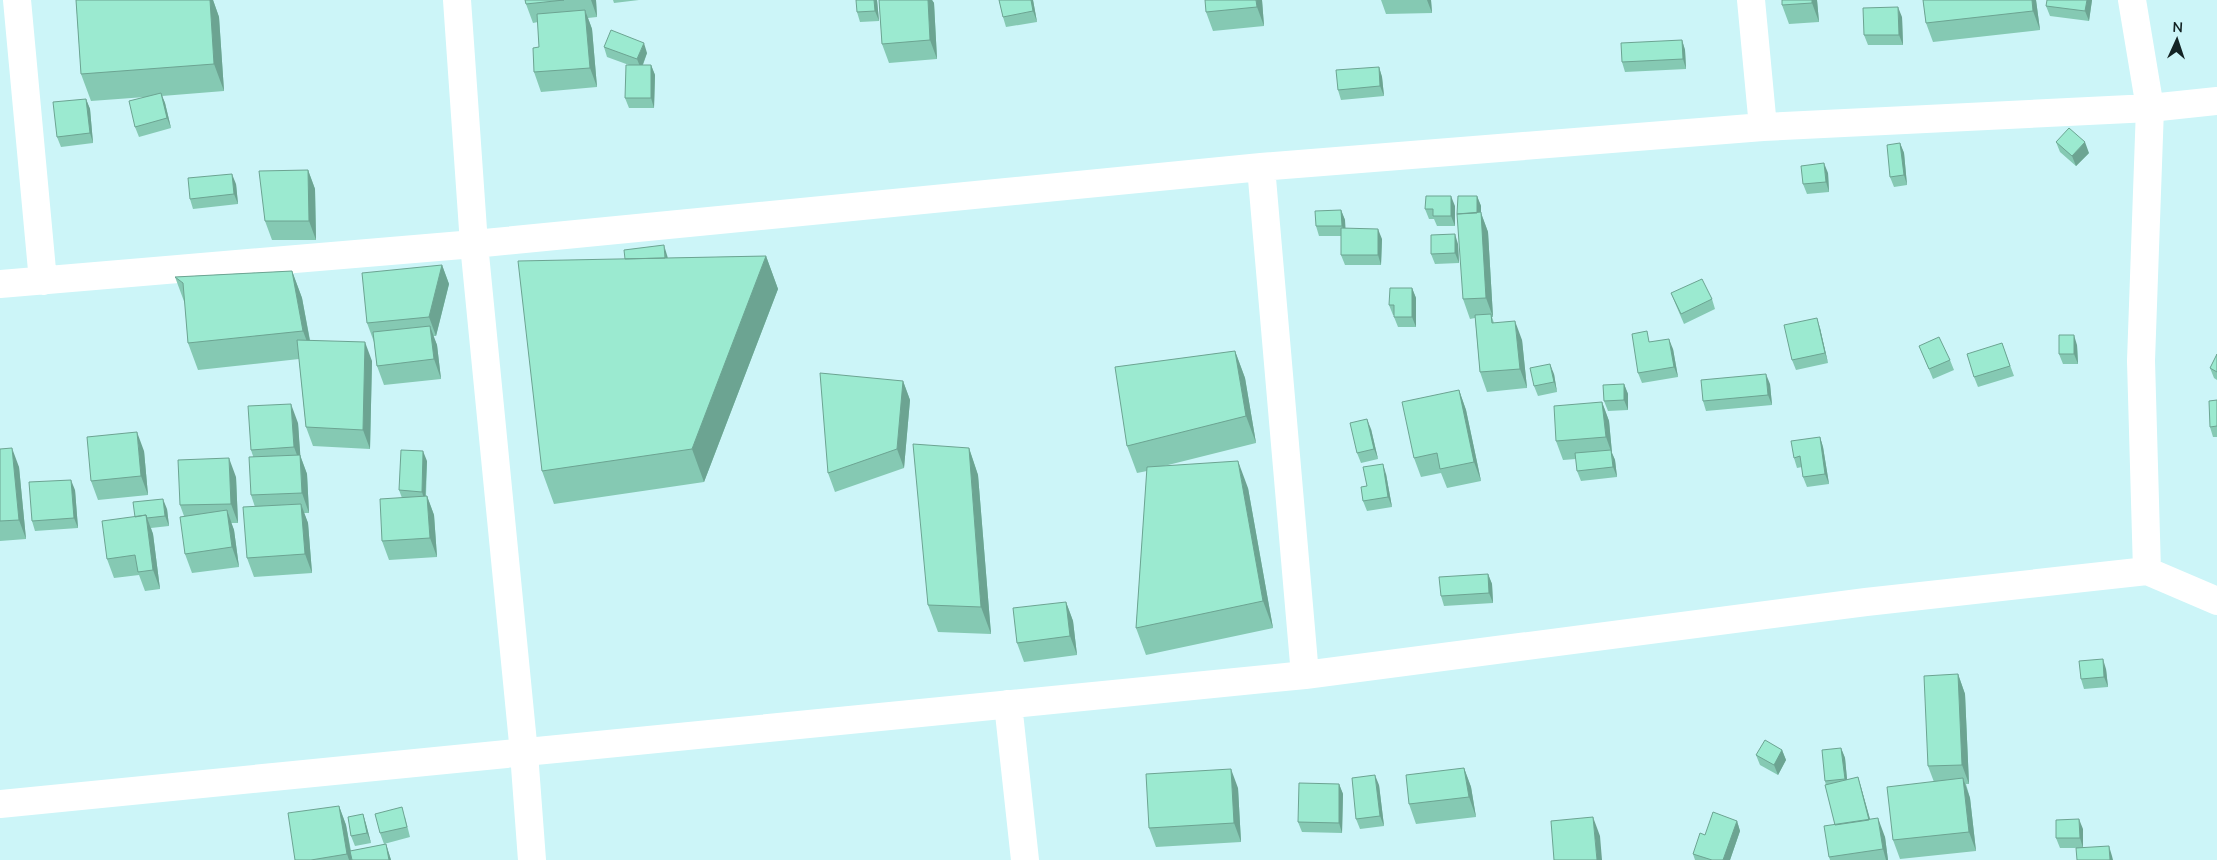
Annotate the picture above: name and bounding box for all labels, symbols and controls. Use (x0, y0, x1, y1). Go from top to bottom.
north arrow (2152, 15, 2202, 65)
text: N (2172, 18, 2183, 37)

